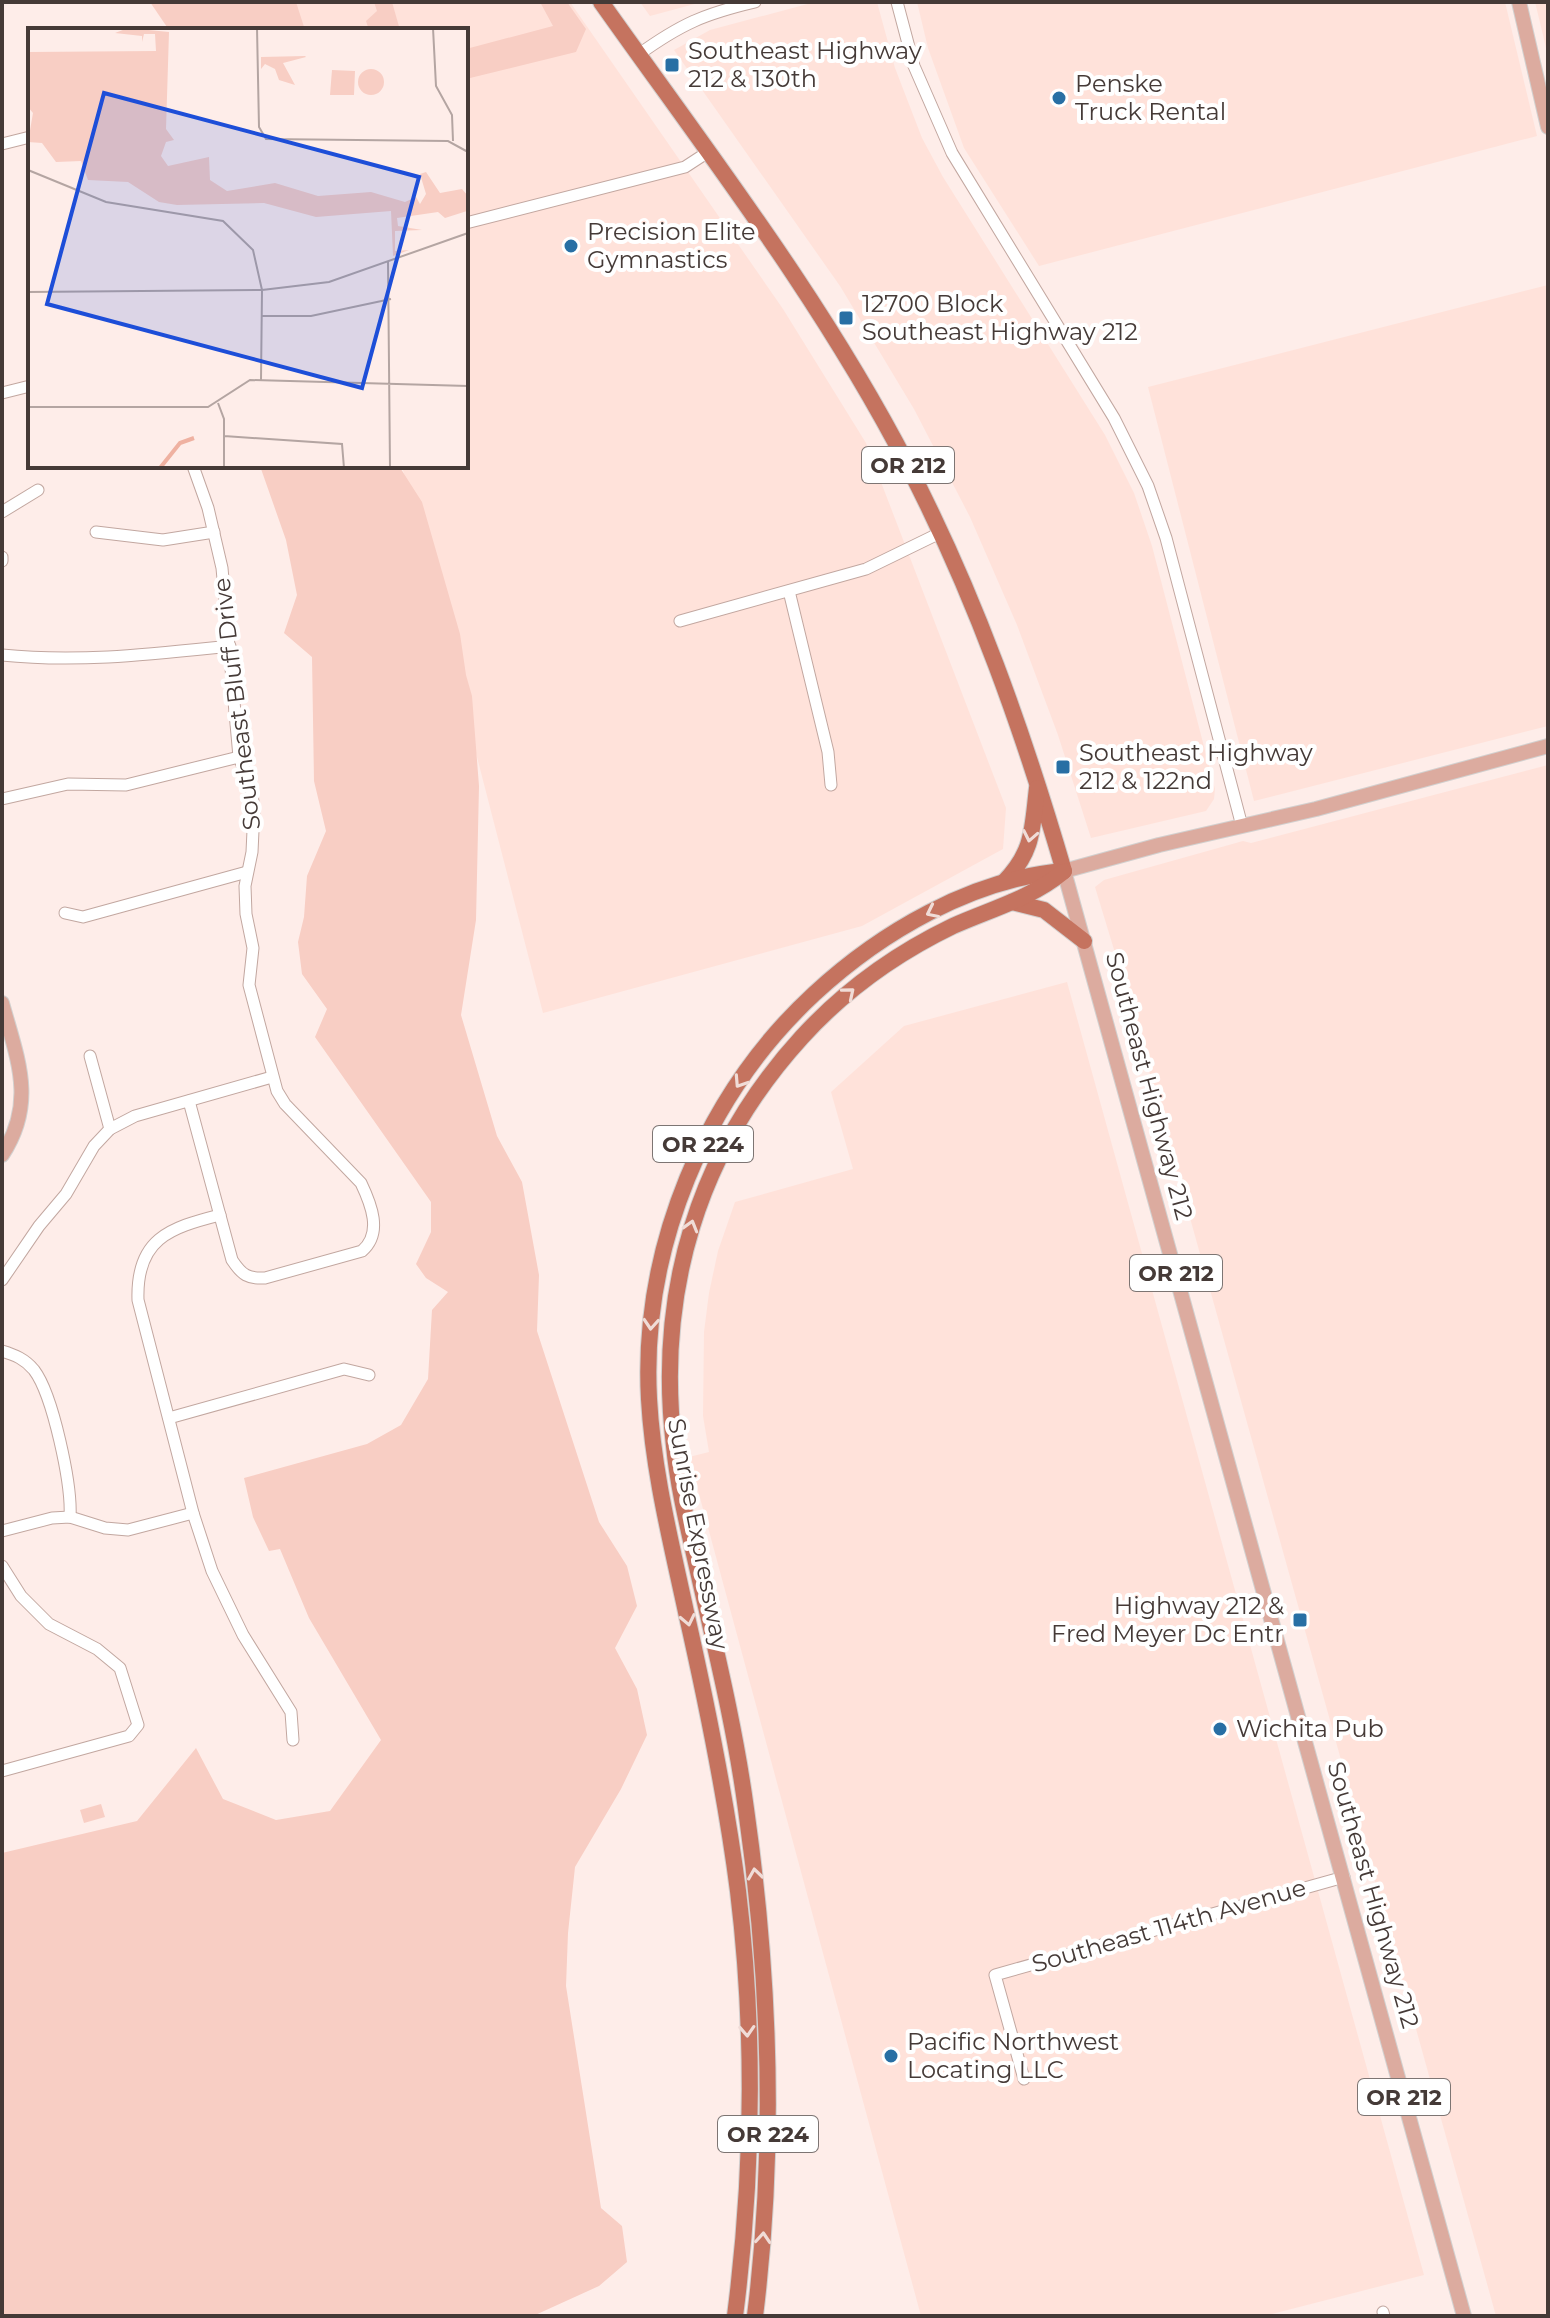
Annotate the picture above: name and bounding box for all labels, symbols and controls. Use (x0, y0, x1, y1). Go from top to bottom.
inset map (28, 28, 468, 468)
place label: Southeast Highway 212 & 130th (688, 36, 922, 93)
marker: Southeast Highway 212 & 130th (663, 56, 681, 74)
place label: Penske Truck Rental (1075, 69, 1226, 126)
marker: Penske Truck Rental (1050, 89, 1068, 107)
place label: Precision Elite Gymnastics (587, 217, 756, 274)
marker: Precision Elite Gymnastics (562, 237, 580, 255)
place label: 12700 Block Southeast Highway 212 (862, 289, 1138, 346)
marker: 12700 Block Southeast Highway 212 (837, 309, 855, 327)
road number: OR 212 (862, 447, 954, 483)
street label: Southeast Bluff Drive (207, 576, 266, 832)
place label: Southeast Highway 212 & 122nd (1079, 738, 1313, 795)
marker: Southeast Highway 212 & 122nd (1054, 758, 1072, 776)
one-way arrow (1022, 829, 1039, 843)
one-way arrow (926, 903, 941, 918)
street label: Southeast Highway 212 (1100, 949, 1199, 1223)
one-way arrow (839, 988, 854, 1003)
one-way arrow (734, 1073, 749, 1088)
road number: OR 224 (653, 1126, 753, 1162)
one-way arrow (682, 1220, 699, 1234)
road number: OR 212 (1130, 1255, 1222, 1291)
one-way arrow (643, 1317, 660, 1330)
street label: Sunrise Expressway (662, 1416, 735, 1652)
place label: Highway 212 & Fred Meyer Dc Entr (1051, 1591, 1284, 1648)
marker: Highway 212 & Fred Meyer Dc Entr (1291, 1611, 1309, 1629)
one-way arrow (679, 1613, 696, 1626)
place label: Wichita Pub (1236, 1714, 1384, 1743)
marker: Wichita Pub (1211, 1720, 1229, 1738)
street label: Southeast Highway 212 (1322, 1758, 1425, 2031)
one-way arrow (747, 1868, 764, 1881)
street label: Southeast 114th Avenue (1028, 1872, 1309, 1979)
one-way arrow (739, 2025, 756, 2038)
place label: Pacific Northwest Locating LLC (907, 2027, 1119, 2084)
marker: Pacific Northwest Locating LLC (882, 2047, 900, 2065)
road number: OR 212 (1358, 2079, 1450, 2115)
road number: OR 224 (718, 2116, 818, 2152)
one-way arrow (754, 2231, 771, 2244)

